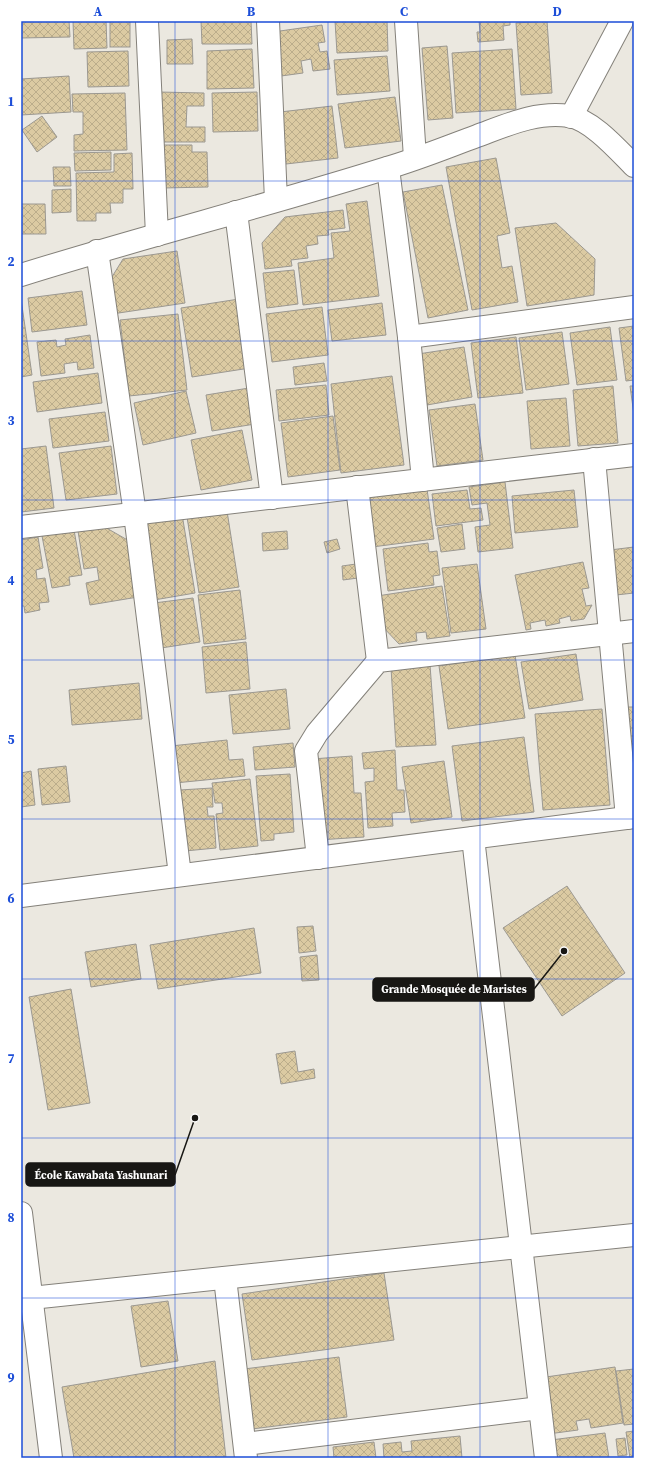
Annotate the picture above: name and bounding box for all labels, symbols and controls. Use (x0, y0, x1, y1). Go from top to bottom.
text: A (94, 3, 103, 20)
text: B (247, 3, 256, 20)
text: C (400, 3, 408, 20)
text: D (552, 3, 562, 20)
text: 1 (7, 93, 15, 110)
text: 2 (7, 253, 15, 270)
text: 3 (7, 412, 15, 429)
text: 4 (7, 572, 15, 589)
text: 5 (7, 731, 15, 748)
text: 6 (7, 890, 15, 907)
callout: Grande Mosquée de Maristes (373, 978, 534, 1001)
text: Grande Mosquée de Maristes (381, 982, 527, 997)
text: 7 (7, 1050, 15, 1067)
callout: École Kawabata Yashunari (26, 1163, 175, 1186)
text: École Kawabata Yashunari (35, 1168, 168, 1183)
text: 8 (7, 1209, 15, 1226)
text: 9 (7, 1369, 15, 1386)

